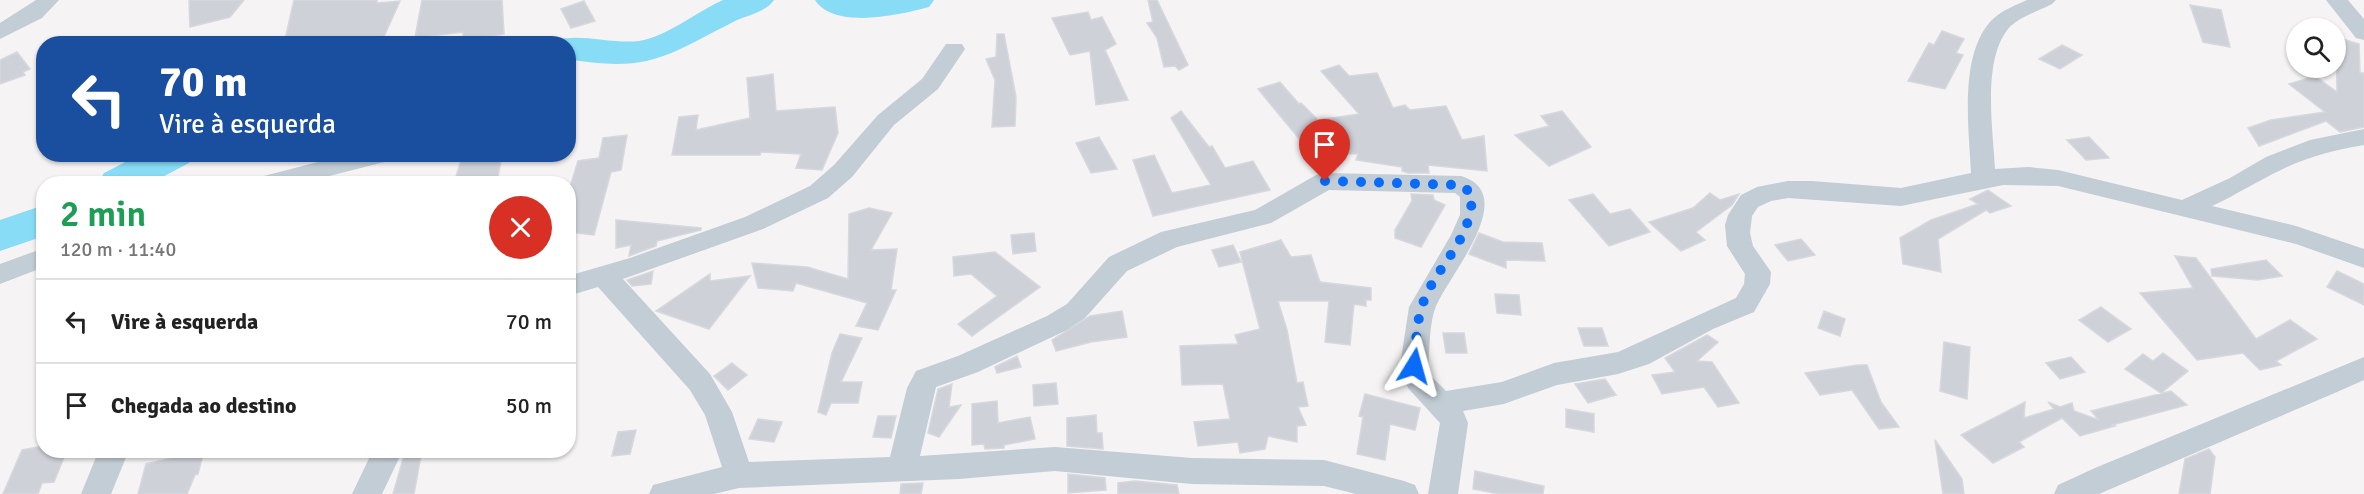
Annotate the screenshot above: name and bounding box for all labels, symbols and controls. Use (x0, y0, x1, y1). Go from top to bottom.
map controls (2286, 18, 2346, 78)
button: search (2286, 18, 2346, 78)
text: 70 m (159, 57, 248, 108)
icon: left (60, 60, 138, 138)
text: Vire à esquerda (159, 108, 336, 141)
pin (1299, 119, 1350, 181)
icon: arrive (1308, 128, 1341, 161)
text: 2 min (60, 192, 146, 237)
button: close (489, 196, 552, 259)
text: 120 m · 11:40 (60, 237, 176, 262)
icon: left (60, 305, 93, 338)
text: Vire à esquerda (111, 308, 258, 335)
text: 70 m (506, 308, 552, 335)
position arrow (1382, 334, 1446, 398)
icon: arrive (60, 389, 93, 422)
text: Chegada ao destino (111, 392, 297, 419)
text: 50 m (506, 392, 552, 419)

